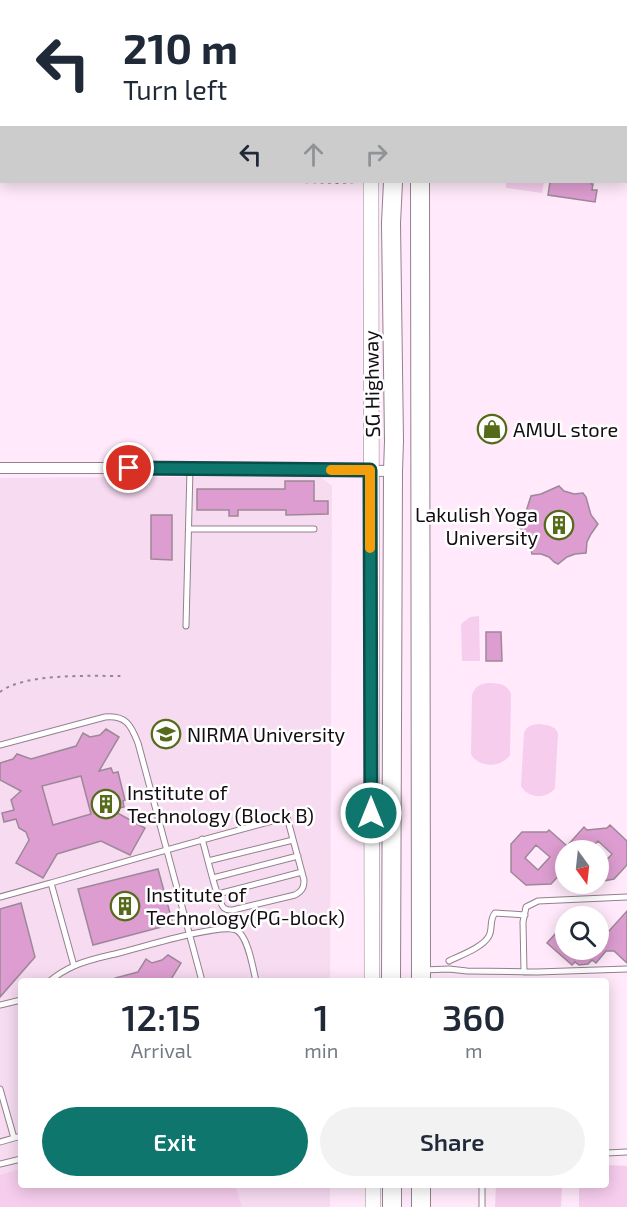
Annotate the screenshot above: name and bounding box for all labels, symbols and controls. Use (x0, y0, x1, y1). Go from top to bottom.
text: 210 m (123, 22, 238, 72)
icon: left (24, 24, 102, 102)
text: Turn left (123, 73, 227, 105)
icon: left (234, 138, 267, 171)
icon: ahead (297, 138, 330, 171)
icon: right (360, 138, 393, 171)
street label: SG Highway (358, 330, 384, 438)
shop icon: AMUL store (476, 413, 508, 445)
place label: AMUL store (513, 417, 618, 441)
pin (103, 442, 154, 493)
icon: arrive (112, 451, 145, 484)
place label: Lakulish Yoga University (415, 502, 538, 549)
building icon: Lakulish Yoga University (543, 509, 575, 541)
school or university icon: NIRMA University (150, 718, 182, 750)
place label: NIRMA University (187, 722, 346, 746)
place label: Institute of Technology (Block B) (127, 780, 314, 827)
position arrow (339, 781, 403, 845)
building icon: Institute of Technology (Block B) (90, 788, 122, 820)
north arrow (555, 840, 609, 894)
map controls (555, 840, 609, 960)
place label: Institute of Technology(PG-block) (146, 882, 345, 929)
building icon: Institute of Technology(PG-block) (109, 890, 141, 922)
button: search (555, 906, 609, 960)
text: 12:15 (122, 995, 201, 1038)
text: 1 (314, 995, 329, 1038)
text: 360 (442, 995, 505, 1038)
text: Arrival (131, 1038, 192, 1062)
text: min (304, 1038, 338, 1062)
text: m (465, 1038, 482, 1062)
button: Exit (42, 1107, 308, 1176)
button: Share (320, 1107, 585, 1176)

